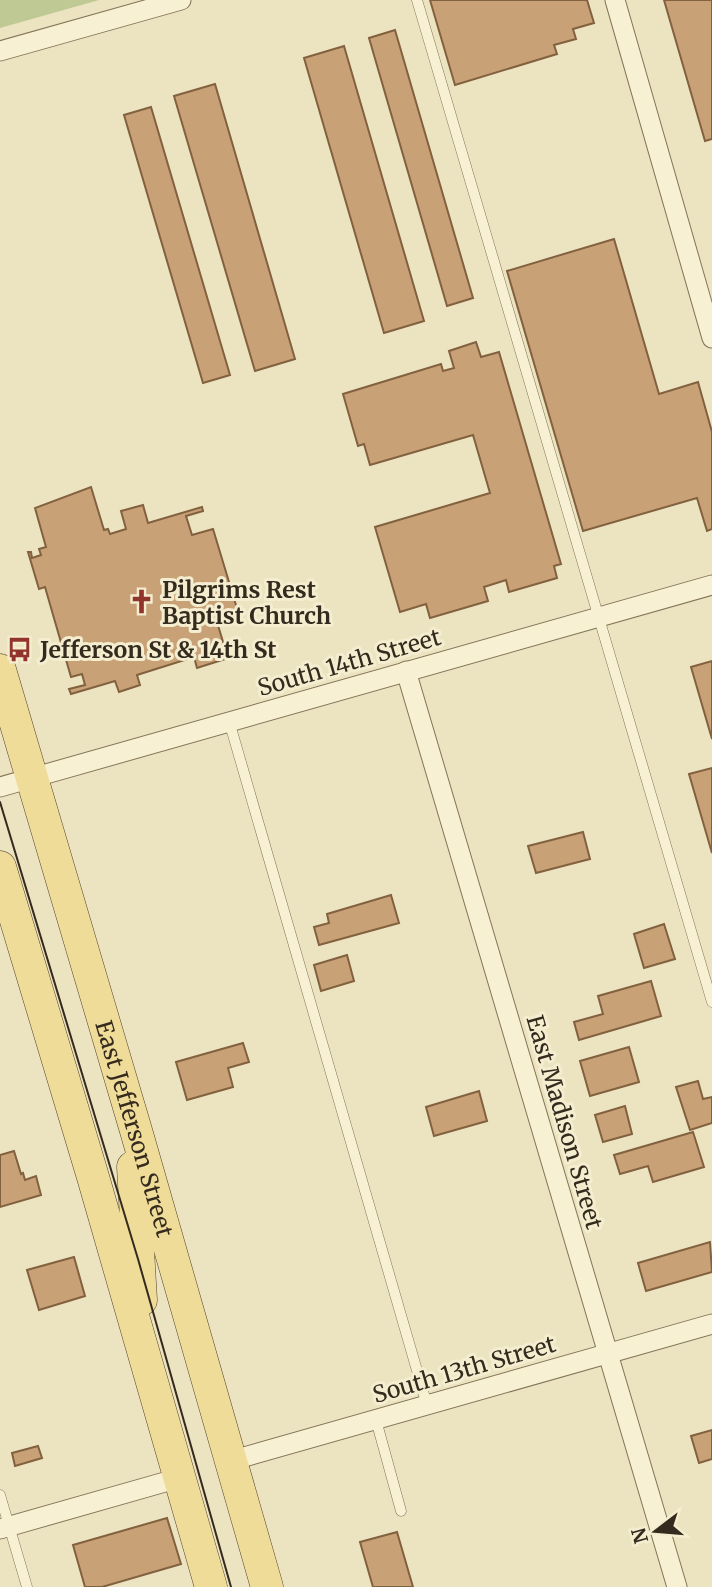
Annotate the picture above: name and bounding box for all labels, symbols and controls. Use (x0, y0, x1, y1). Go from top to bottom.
place label: Pilgrims Rest Baptist Church (162, 575, 331, 630)
church icon: Pilgrims Rest Baptist Church (128, 588, 156, 616)
street label: South 14th Street (254, 622, 444, 702)
bus stop icon: Jefferson St & 14th St (6, 635, 34, 663)
place label: Jefferson St & 14th St (39, 635, 277, 664)
street label: East Madison Street (521, 1012, 609, 1232)
street label: East Jefferson Street (90, 1017, 180, 1240)
street label: South 13th Street (369, 1329, 559, 1409)
north arrow (621, 1496, 691, 1566)
text: N (626, 1525, 653, 1546)

